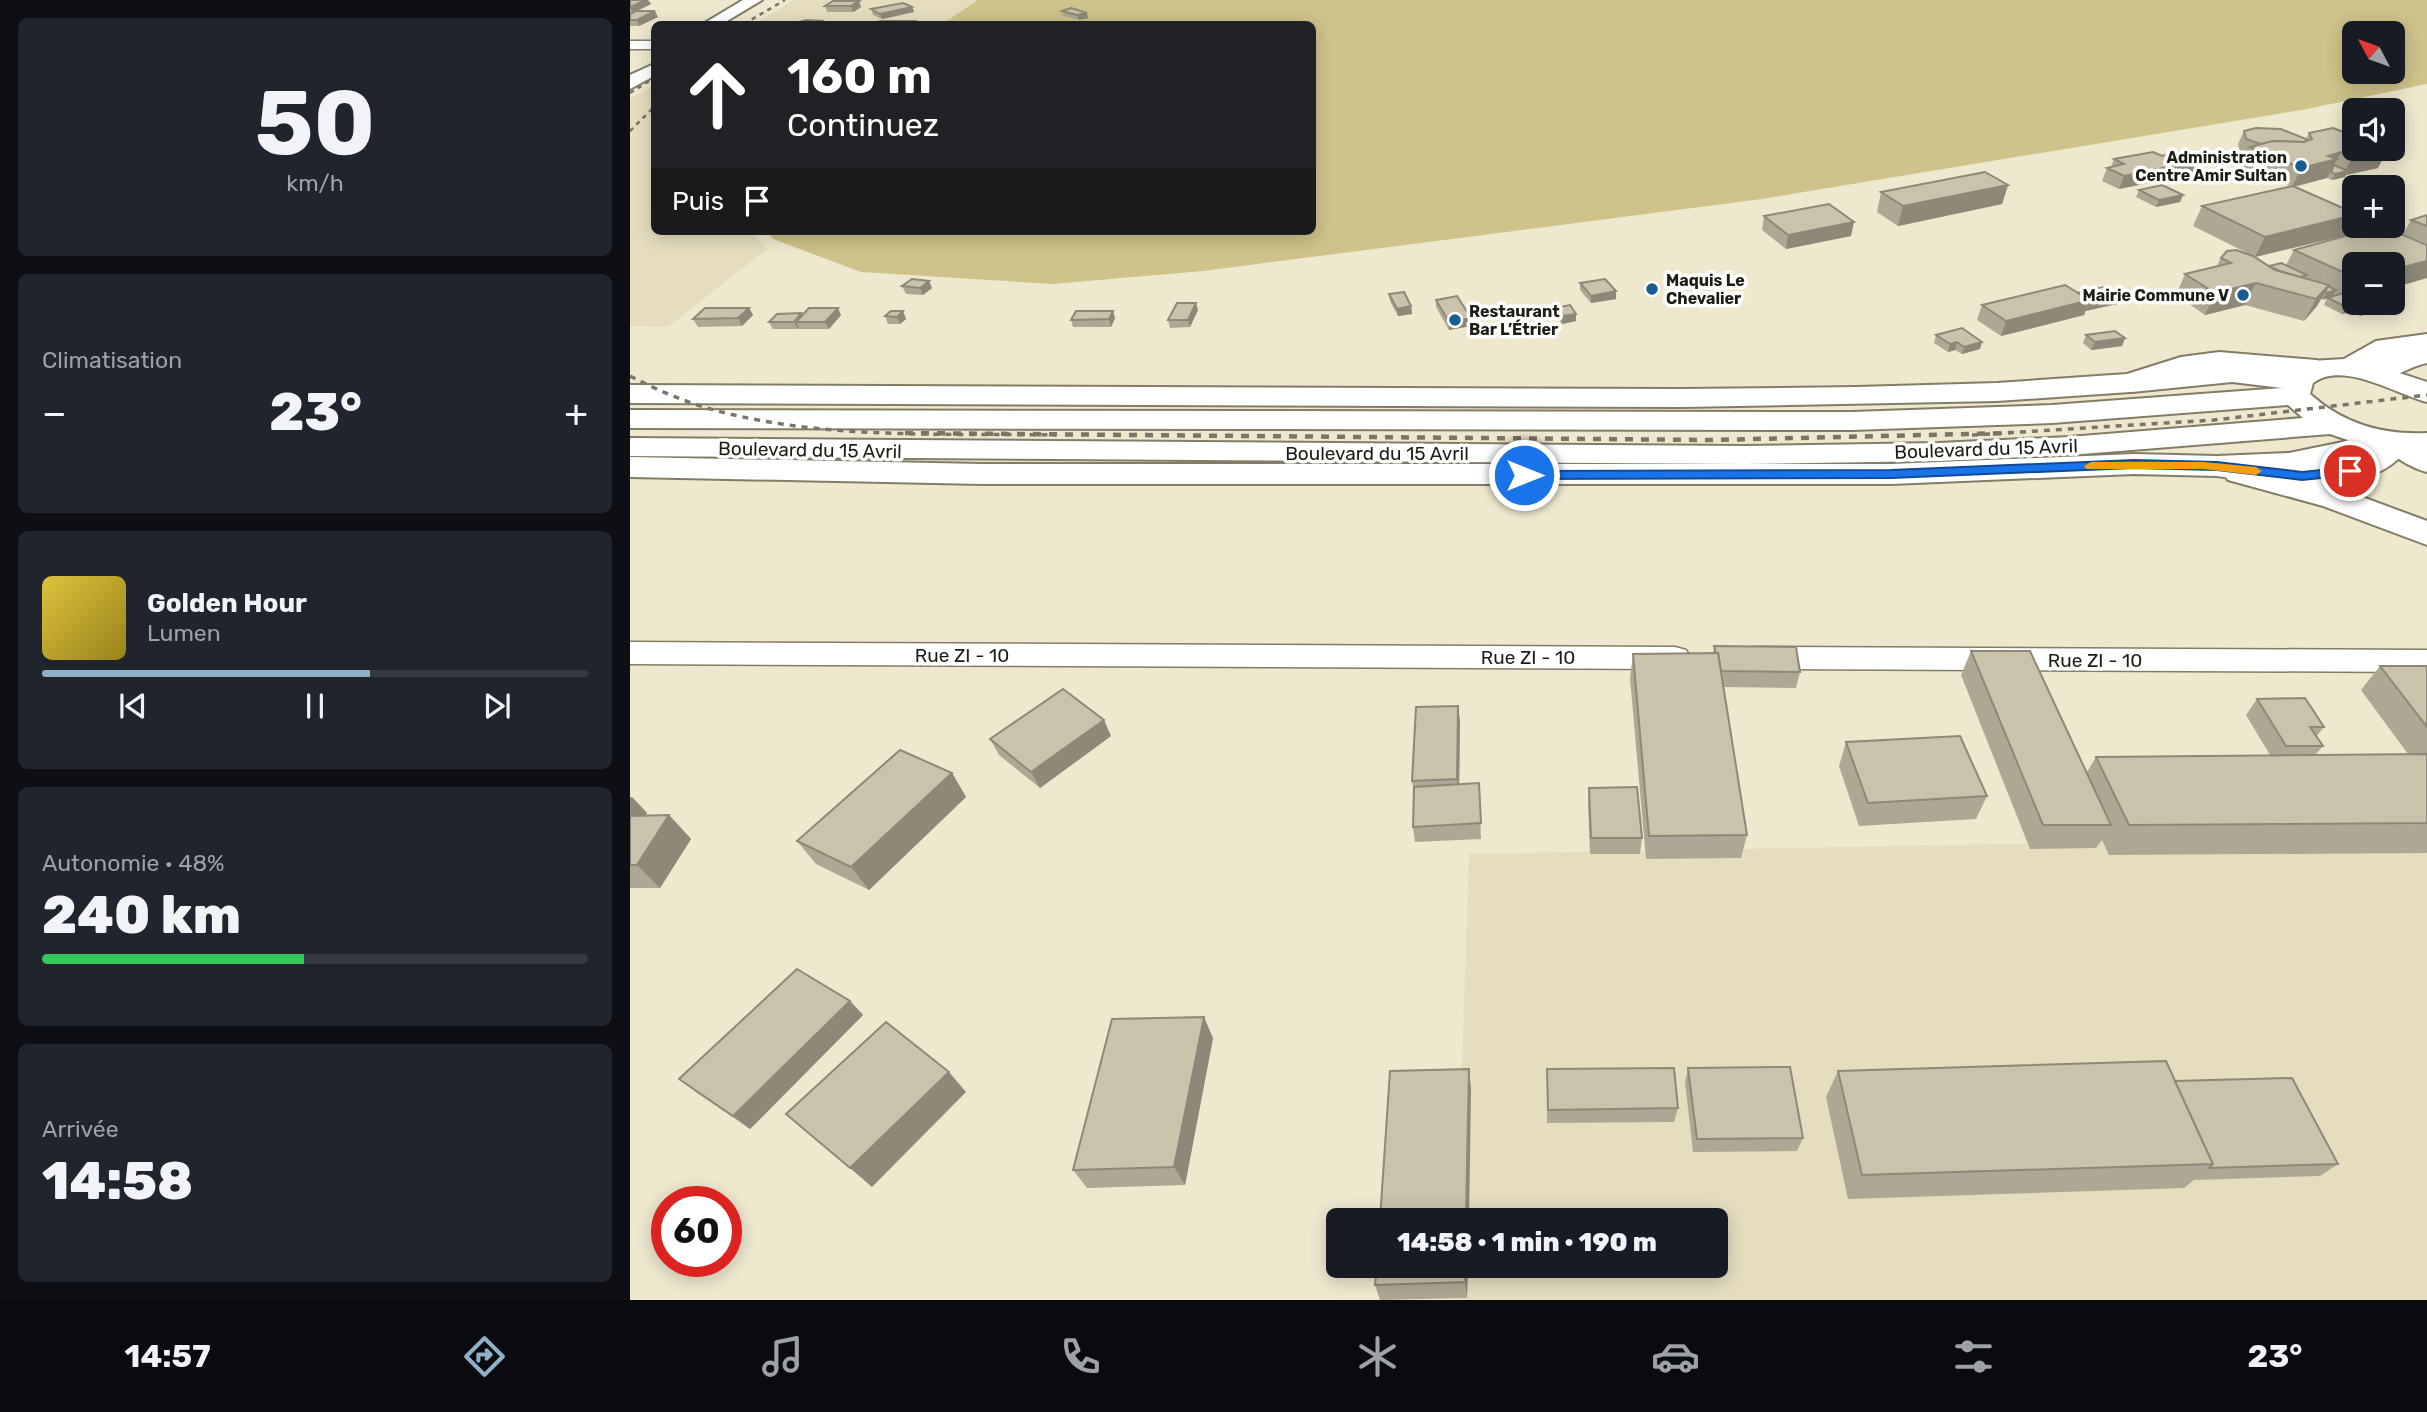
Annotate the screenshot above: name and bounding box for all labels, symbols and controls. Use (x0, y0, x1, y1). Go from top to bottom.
north arrow (2342, 21, 2404, 84)
map controls (2342, 21, 2405, 315)
text: 160 m (787, 47, 932, 105)
icon: ahead (672, 49, 763, 140)
text: 50 (255, 69, 375, 177)
button: sound (2342, 98, 2405, 161)
text: Continuez (787, 106, 939, 144)
place label: Administration Centre Amir Sultan (2135, 148, 2287, 185)
marker: Administration Centre Amir Sultan (2293, 158, 2309, 174)
text: km/h (286, 169, 344, 197)
button: + (2342, 175, 2405, 238)
icon: arrive (738, 182, 776, 220)
text: Puis (672, 186, 724, 217)
button: − (2342, 252, 2405, 315)
place label: Maquis Le Chevalier (1666, 271, 1745, 308)
marker: Maquis Le Chevalier (1644, 281, 1660, 297)
place label: Mairie Commune V (2083, 286, 2229, 305)
marker: Mairie Commune V (2235, 287, 2251, 303)
place label: Restaurant Bar L’Étrier (1469, 302, 1560, 339)
marker: Restaurant Bar L’Étrier (1447, 312, 1463, 328)
text: Climatisation (42, 346, 182, 374)
text: 23° (269, 381, 362, 443)
text: − (42, 390, 67, 436)
text: + (564, 390, 588, 436)
street label: Boulevard du 15 Avril (1894, 434, 2078, 464)
street label: Boulevard du 15 Avril (718, 437, 902, 463)
position arrow (1487, 438, 1561, 512)
pin (2320, 441, 2380, 501)
street label: Boulevard du 15 Avril (1285, 442, 1469, 465)
icon: arrive (2331, 452, 2369, 490)
text: Golden Hour (147, 588, 307, 619)
text: Lumen (147, 619, 221, 647)
street label: Rue ZI - 10 (915, 644, 1009, 667)
street label: Rue ZI - 10 (1481, 646, 1575, 669)
street label: Rue ZI - 10 (2048, 649, 2142, 672)
icon: previous (114, 687, 152, 725)
icon: pause (296, 687, 334, 725)
icon: next (478, 687, 516, 725)
text: Autonomie · 48% (42, 849, 225, 877)
text: 240 km (42, 884, 241, 946)
text: Arrivée (42, 1115, 119, 1143)
text: 14:58 (42, 1150, 193, 1212)
speed limit sign: 60 (651, 1186, 742, 1277)
text: 14:58 · 1 min · 190 m (1397, 1227, 1657, 1258)
icon: directions (460, 1332, 509, 1381)
icon: music (758, 1332, 807, 1381)
icon: phone (1056, 1332, 1105, 1381)
icon: climate (1353, 1332, 1402, 1381)
icon: car (1651, 1332, 1700, 1381)
icon: filters (1949, 1332, 1998, 1381)
text: 14:57 (124, 1337, 211, 1375)
text: 23° (2247, 1337, 2302, 1375)

